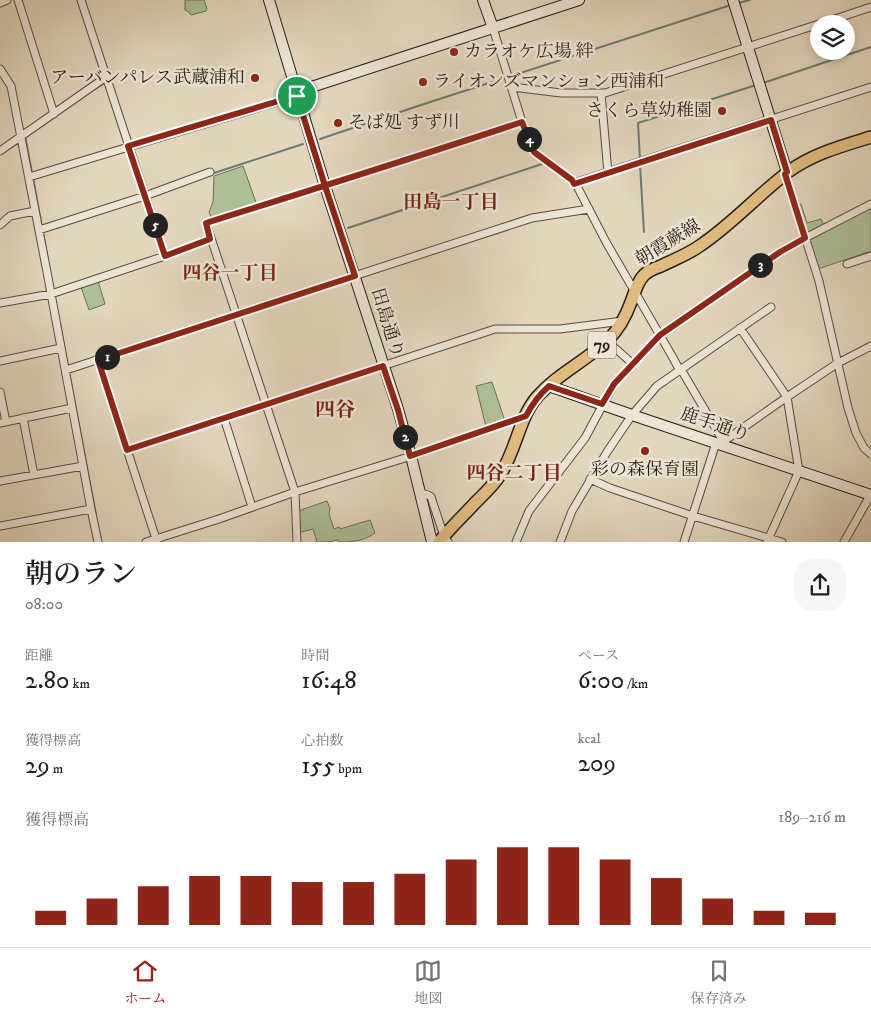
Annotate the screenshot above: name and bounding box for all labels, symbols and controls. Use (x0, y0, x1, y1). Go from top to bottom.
map controls (810, 15, 855, 60)
button: layers (810, 15, 855, 60)
place label: カラオケ広場 絆 (464, 41, 594, 63)
marker: カラオケ広場 絆 (448, 46, 460, 58)
place label: アーバンパレス武蔵浦和 (50, 67, 245, 89)
place label: ライオンズマンション西浦和 (433, 71, 664, 93)
marker: アーバンパレス武蔵浦和 (249, 72, 261, 84)
pin (276, 75, 318, 117)
marker: ライオンズマンション西浦和 (417, 76, 429, 88)
icon: arrive (283, 82, 311, 110)
place label: さくら草幼稚園 (586, 100, 712, 122)
marker: さくら草幼稚園 (716, 105, 728, 117)
place label: そば処 すず川 (348, 112, 460, 134)
marker: そば処 すず川 (332, 117, 344, 129)
pin: 4 (516, 126, 542, 152)
text: 4 (525, 130, 534, 148)
district label: 田島一丁目 (403, 191, 499, 214)
pin: 5 (142, 212, 168, 238)
street label: 朝霞蕨線 (631, 215, 705, 271)
text: 5 (152, 216, 159, 234)
pin: 3 (748, 252, 772, 278)
text: 3 (758, 256, 763, 274)
district label: 四谷一丁目 (182, 262, 278, 285)
street label: 田島通り (366, 285, 408, 361)
road number: 79 (588, 332, 616, 358)
pin: 1 (94, 344, 120, 370)
text: 1 (105, 348, 110, 366)
district label: 四谷 (315, 398, 355, 423)
street label: 鹿手通り (677, 403, 753, 447)
pin: 2 (392, 424, 418, 450)
text: 2 (402, 428, 409, 446)
marker: 彩の森保育園 (639, 445, 651, 457)
place label: 彩の森保育園 (591, 459, 699, 481)
district label: 四谷二丁目 (466, 462, 562, 485)
text: 朝のラン (25, 557, 137, 592)
button: share (794, 559, 846, 611)
text: 08:00 (25, 594, 63, 614)
text: 距離 (25, 647, 53, 665)
text: 時間 (301, 647, 329, 665)
text: ペース (578, 647, 619, 665)
text: 2.80 (25, 665, 70, 696)
text: 16:48 (301, 665, 357, 696)
text: 6:00 (578, 665, 624, 696)
text: km (70, 675, 90, 693)
text: /km (624, 675, 648, 693)
text: kcal (578, 730, 601, 748)
text: 獲得標高 (25, 732, 81, 750)
text: 心拍数 (301, 732, 343, 750)
text: 209 (578, 748, 616, 779)
text: 29 (25, 750, 50, 781)
text: 155 (301, 750, 335, 781)
text: m (50, 760, 63, 778)
text: bpm (335, 760, 362, 778)
text: 189–216 m (778, 807, 846, 827)
text: 獲得標高 (25, 810, 89, 830)
tab: ホーム (124, 957, 166, 1008)
tab: 地図 (414, 957, 442, 1008)
tab: 保存済み (691, 957, 747, 1008)

